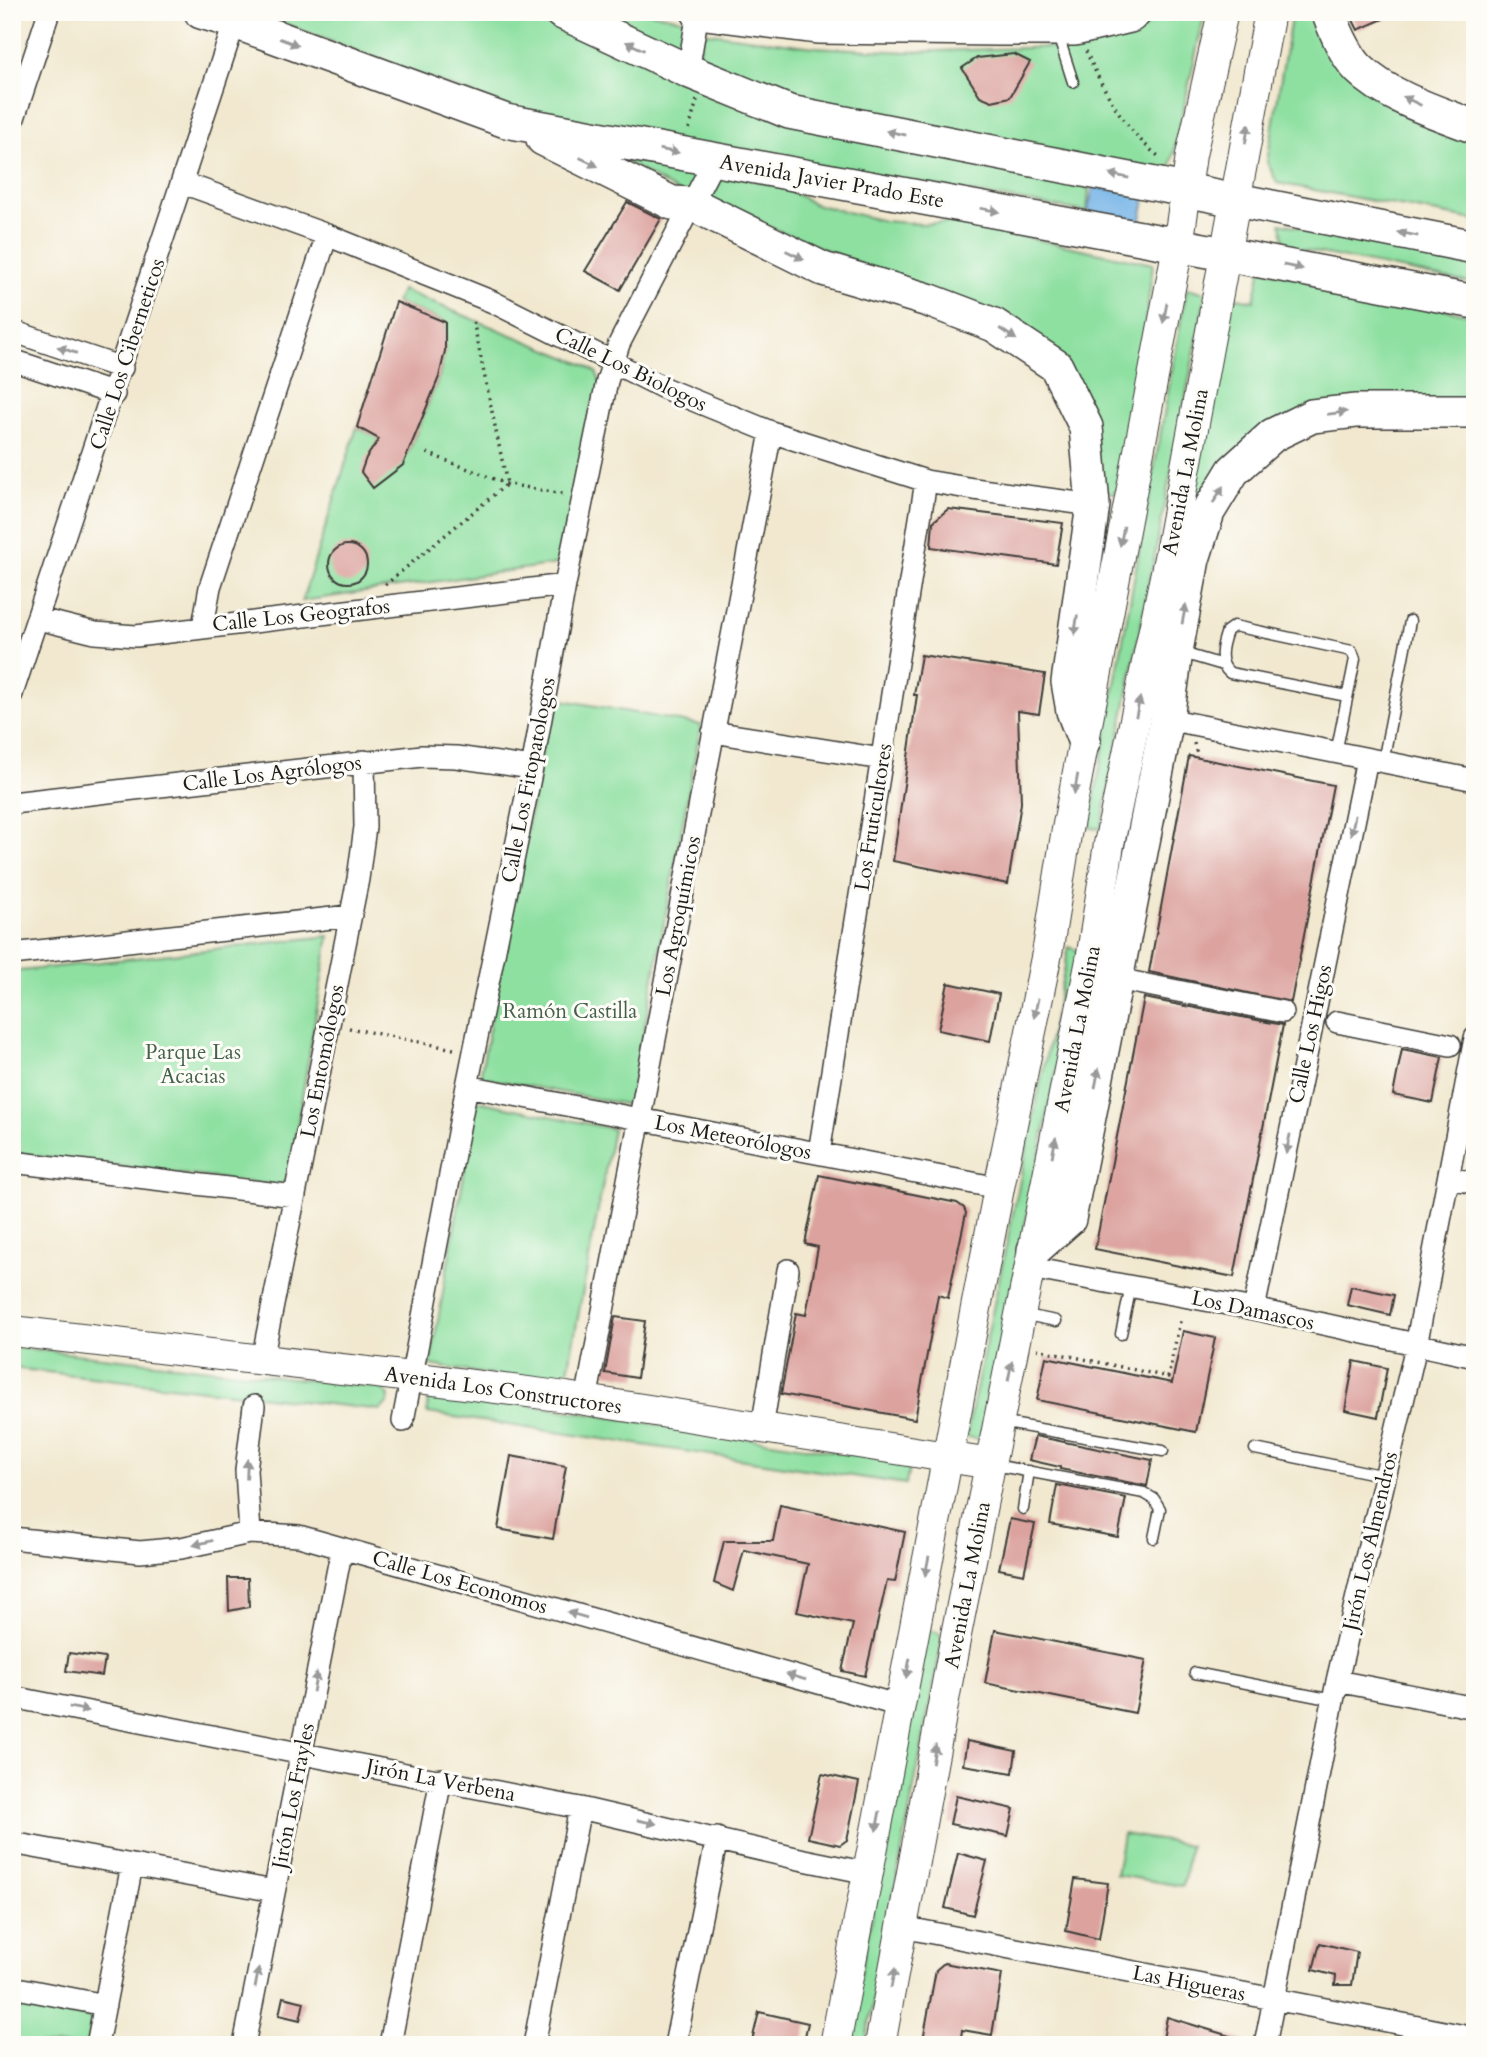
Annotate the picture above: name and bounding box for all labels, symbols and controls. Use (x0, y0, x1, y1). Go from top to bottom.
one-way arrow (279, 37, 300, 48)
one-way arrow (624, 41, 645, 52)
one-way arrow (1402, 95, 1422, 106)
one-way arrow (1242, 123, 1253, 145)
one-way arrow (885, 128, 907, 139)
one-way arrow (659, 146, 681, 157)
street label: Avenida Javier Prado Este (717, 147, 947, 216)
one-way arrow (579, 156, 599, 168)
one-way arrow (1108, 171, 1130, 182)
one-way arrow (979, 205, 1001, 216)
one-way arrow (1397, 229, 1419, 240)
one-way arrow (785, 250, 805, 261)
street label: Calle Los Ciberneticos (83, 255, 172, 454)
one-way arrow (1282, 262, 1304, 273)
one-way arrow (1159, 302, 1170, 324)
street label: Calle Los Biologos (550, 320, 712, 419)
one-way arrow (998, 328, 1017, 341)
one-way arrow (57, 344, 78, 354)
street label: Avenida La Molina (1155, 386, 1216, 558)
one-way arrow (1326, 408, 1348, 419)
one-way arrow (1212, 486, 1225, 505)
one-way arrow (1116, 525, 1127, 547)
street label: Calle Los Geografos (211, 592, 391, 639)
one-way arrow (1178, 603, 1189, 625)
one-way arrow (1071, 614, 1082, 636)
street label: Calle Los Fitopatologos (494, 675, 563, 885)
one-way arrow (1132, 696, 1143, 718)
street label: Los Fruticultores (848, 741, 899, 893)
street label: Calle Los Agrólogos (181, 748, 363, 799)
one-way arrow (1070, 773, 1081, 795)
one-way arrow (1347, 814, 1358, 836)
street label: Los Agroquímicos (649, 833, 708, 999)
street label: Avenida La Molina (1047, 943, 1108, 1115)
street label: Calle Los Higos (1282, 962, 1339, 1106)
street label: Los Entomólogos (293, 982, 352, 1140)
park label: Ramón Castilla (503, 997, 637, 1026)
one-way arrow (1030, 997, 1041, 1019)
park label: Parque Las Acacias (145, 1038, 241, 1091)
one-way arrow (1092, 1067, 1103, 1089)
street label: Los Meteorólogos (652, 1108, 814, 1167)
one-way arrow (1282, 1133, 1293, 1155)
one-way arrow (1048, 1136, 1059, 1158)
street label: Los Damascos (1189, 1283, 1317, 1338)
street label: Avenida Los Constructores (382, 1359, 624, 1422)
one-way arrow (1005, 1360, 1016, 1382)
street label: Jirón Los Almendros (1335, 1449, 1405, 1636)
one-way arrow (241, 1458, 252, 1480)
street label: Avenida La Molina (937, 1499, 998, 1671)
one-way arrow (192, 1538, 214, 1549)
street label: Calle Los Economos (369, 1544, 551, 1621)
one-way arrow (922, 1555, 933, 1577)
one-way arrow (566, 1609, 588, 1620)
one-way arrow (902, 1657, 913, 1679)
one-way arrow (310, 1671, 321, 1693)
one-way arrow (785, 1671, 807, 1682)
one-way arrow (68, 1704, 90, 1715)
street label: Jirón Los Frayles (265, 1721, 322, 1874)
one-way arrow (929, 1743, 940, 1765)
street label: Jirón La Verbena (361, 1751, 518, 1809)
one-way arrow (873, 1810, 884, 1832)
one-way arrow (636, 1817, 658, 1828)
street label: Las Higueras (1130, 1958, 1248, 2009)
one-way arrow (252, 1967, 263, 1989)
one-way arrow (888, 1967, 899, 1989)

